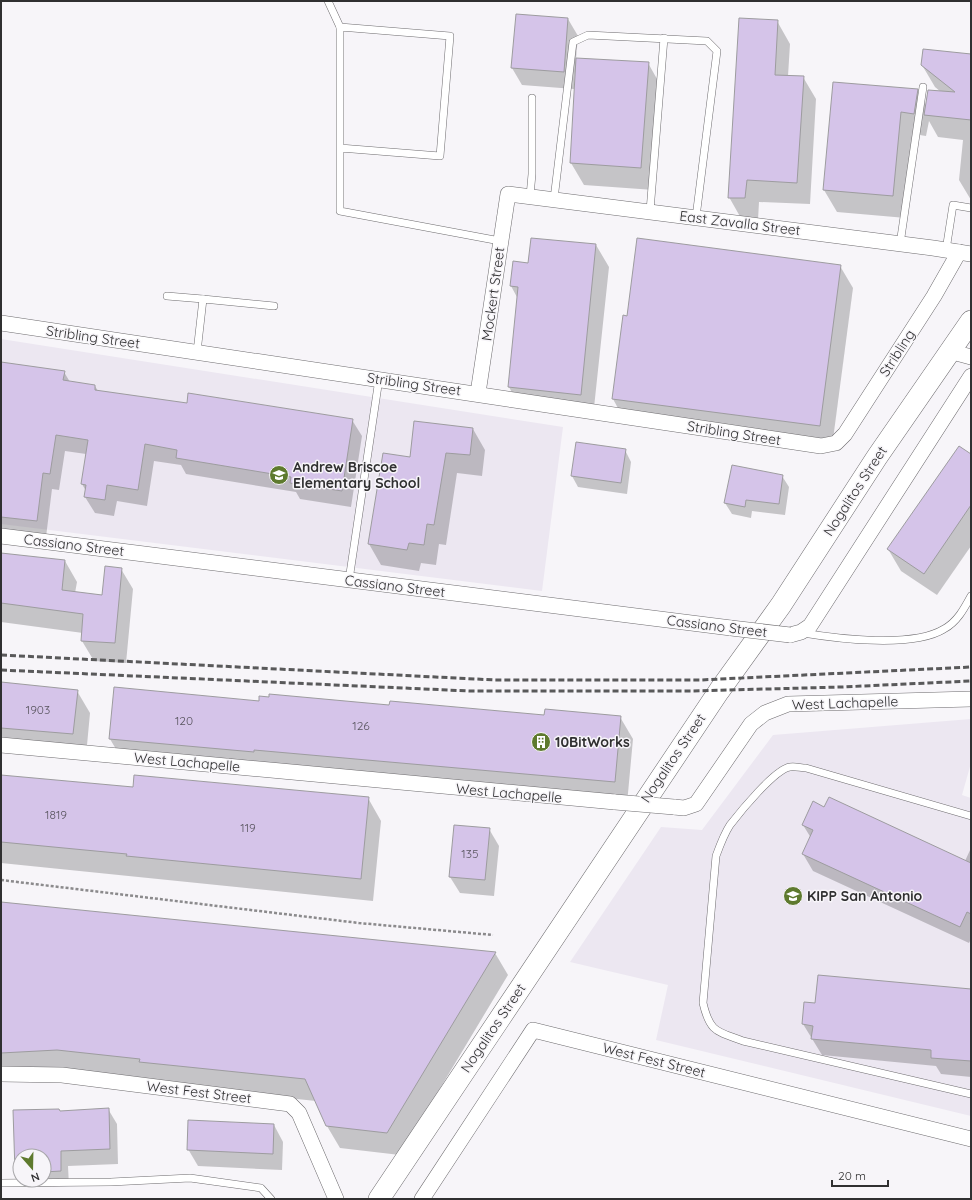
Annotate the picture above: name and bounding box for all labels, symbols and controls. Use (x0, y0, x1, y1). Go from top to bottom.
street label: East Zavalla Street (678, 207, 802, 239)
street label: Mockert Street (478, 246, 509, 342)
street label: Stribling Street (45, 322, 141, 353)
street label: Stribling (875, 326, 919, 380)
street label: Stribling Street (366, 369, 462, 400)
street label: Stribling Street (686, 417, 782, 449)
street label: Nogalitos Street (819, 442, 891, 539)
place label: Andrew Briscoe Elementary School (293, 458, 420, 492)
school or university icon: Andrew Briscoe Elementary School (268, 464, 290, 486)
street label: Cassiano Street (23, 530, 125, 560)
street label: Cassiano Street (344, 571, 446, 601)
street label: Cassiano Street (666, 611, 768, 641)
street label: West Lachapelle (791, 692, 899, 714)
house number: 1903 (26, 702, 50, 717)
street label: Nogalitos Street (637, 710, 710, 806)
house number: 120 (175, 713, 193, 728)
house number: 126 (352, 718, 370, 733)
building icon: 10BitWorks (530, 731, 552, 753)
place label: 10BitWorks (555, 733, 630, 751)
street label: West Lachapelle (133, 748, 241, 776)
street label: West Lachapelle (455, 779, 563, 807)
house number: 1819 (45, 807, 67, 822)
house number: 119 (240, 820, 256, 835)
house number: 135 (461, 846, 479, 861)
school or university icon: KIPP San Antonio (782, 885, 804, 907)
place label: KIPP San Antonio (807, 887, 923, 905)
street label: Nogalitos Street (457, 980, 530, 1076)
street label: West Fest Street (601, 1039, 708, 1082)
street label: West Fest Street (146, 1077, 253, 1107)
north arrow (12, 1148, 52, 1188)
scale bar (832, 1162, 888, 1188)
text: 20 m (838, 1168, 866, 1183)
text: N (29, 1169, 42, 1185)

